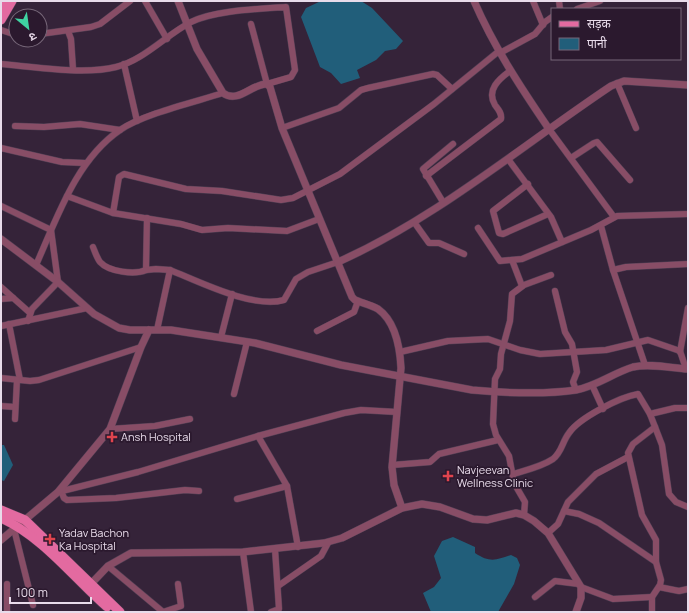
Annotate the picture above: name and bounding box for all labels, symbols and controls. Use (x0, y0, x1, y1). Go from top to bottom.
north arrow (8, 8, 48, 48)
legend (551, 8, 681, 60)
text: सड़क (587, 15, 612, 32)
text: उ (26, 29, 40, 46)
text: पानी (587, 35, 608, 52)
place label: Ansh Hospital (121, 429, 191, 444)
marker: Ansh Hospital (106, 431, 118, 443)
place label: Navjeevan Wellness Clinic (457, 462, 533, 490)
marker: Navjeevan Wellness Clinic (442, 470, 454, 482)
place label: Yadav Bachon Ka Hospital (59, 525, 129, 553)
marker: Yadav Bachon Ka Hospital (44, 533, 56, 545)
scale bar (10, 579, 91, 605)
text: 100 m (16, 584, 48, 601)

